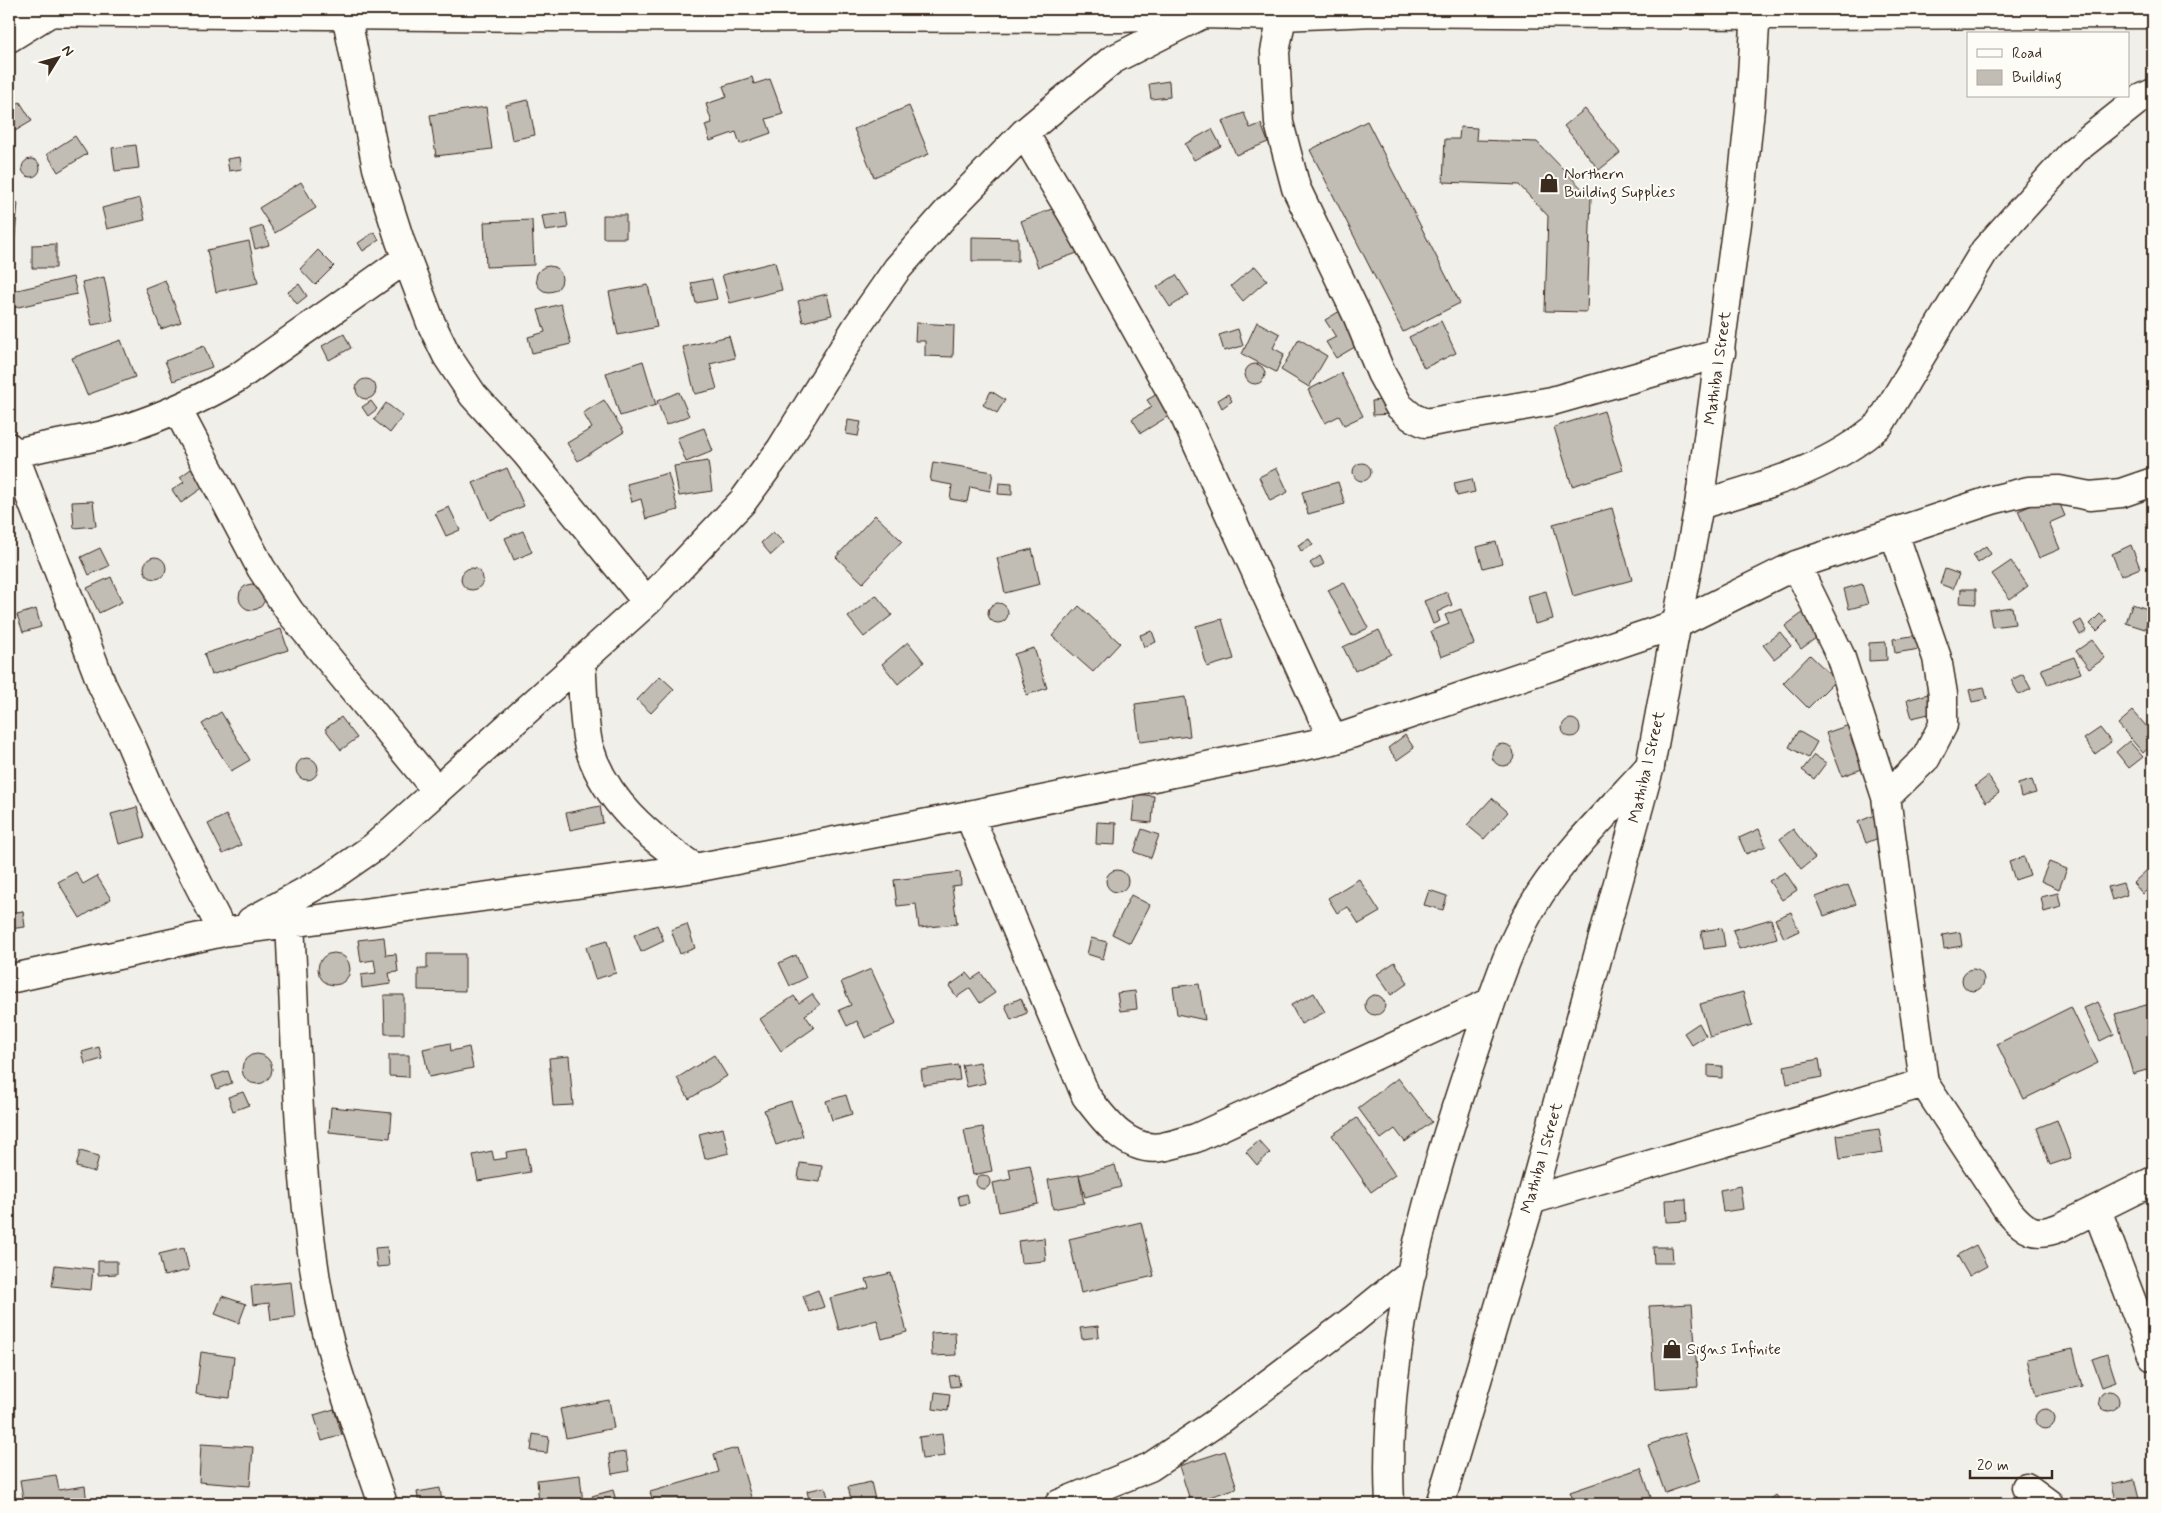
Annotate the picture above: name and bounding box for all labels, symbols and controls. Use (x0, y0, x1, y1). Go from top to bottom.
north arrow (32, 32, 82, 82)
legend (1967, 32, 2130, 98)
text: N (58, 42, 78, 60)
text: Road (2012, 44, 2042, 64)
text: Building (2012, 68, 2062, 89)
place label: Northern Building Supplies (1564, 164, 1675, 204)
shop icon: Northern Building Supplies (1538, 172, 1560, 194)
street label: Mathiba I Street (1700, 309, 1736, 426)
street label: Mathiba I Street (1624, 708, 1670, 825)
street label: Mathiba I Street (1516, 1100, 1568, 1216)
shop icon: Signs Infinite (1661, 1338, 1683, 1360)
place label: Signs Infinite (1687, 1339, 1781, 1361)
scale bar (1970, 1448, 2052, 1480)
text: 20 m (1977, 1456, 2009, 1476)

